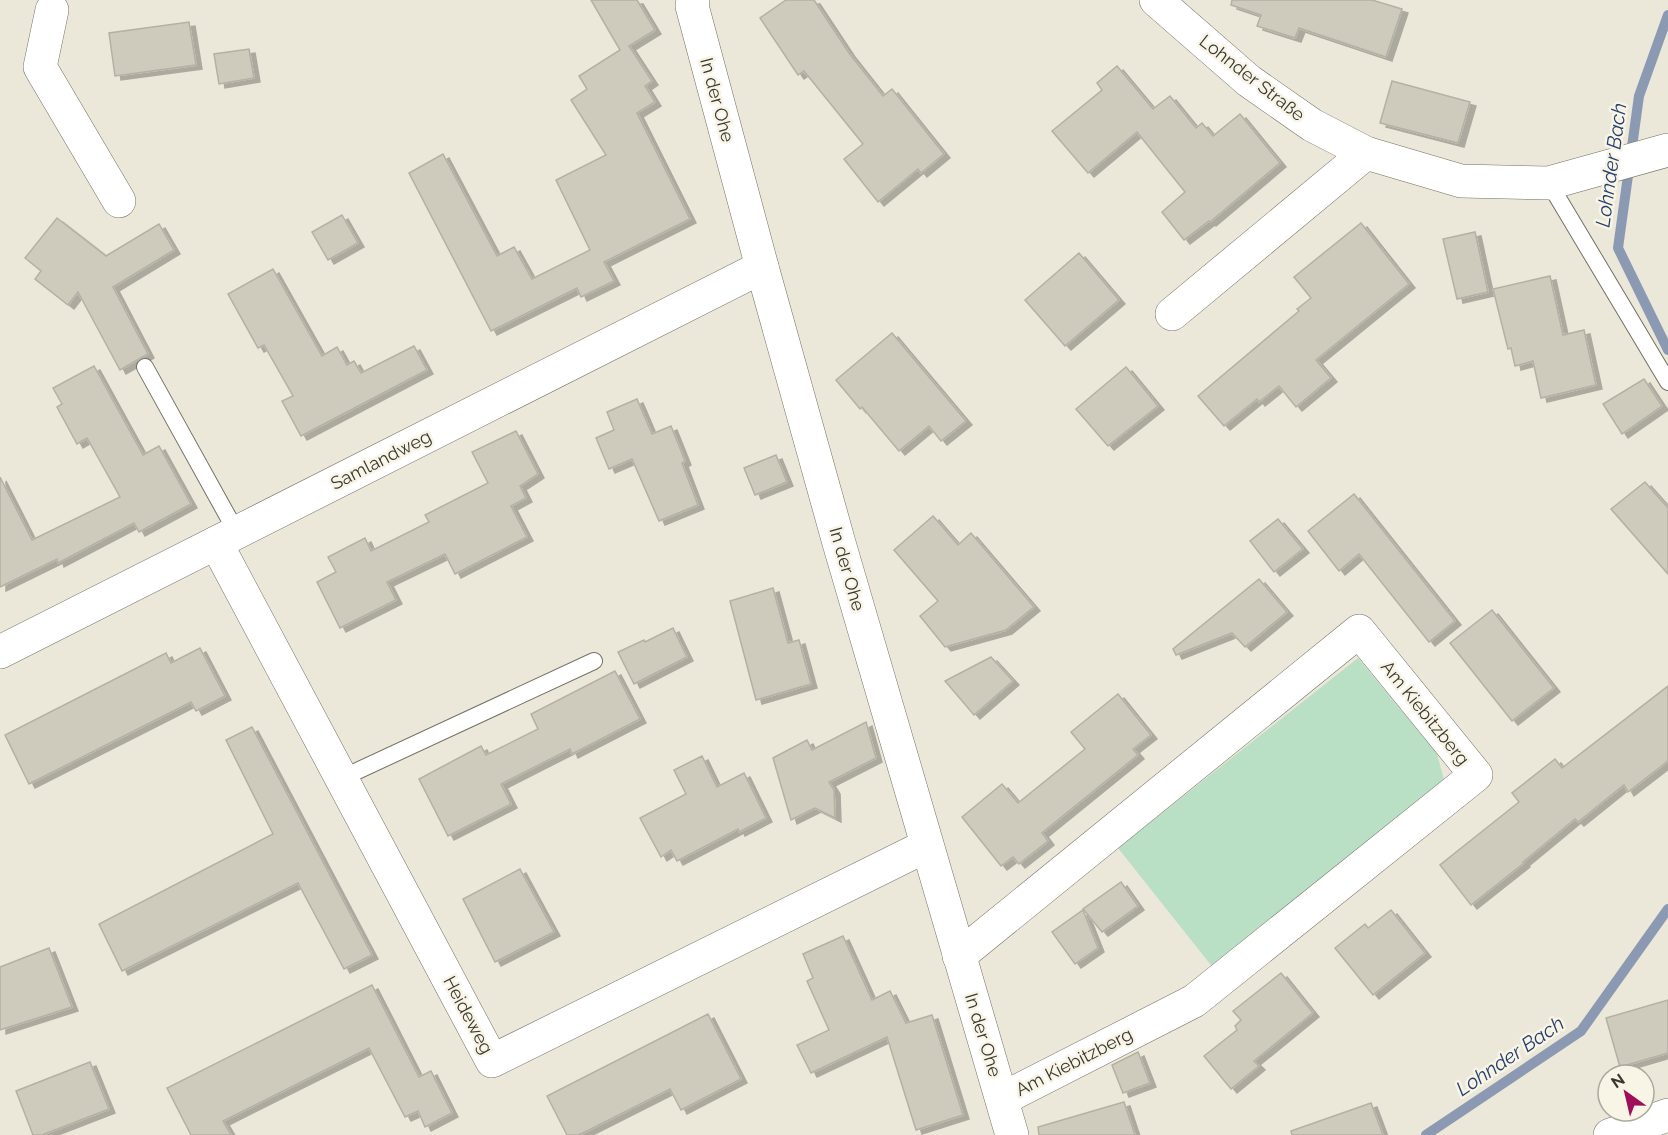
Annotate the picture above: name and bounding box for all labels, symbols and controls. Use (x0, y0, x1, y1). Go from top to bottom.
street label: Lohnder Straße (1196, 30, 1309, 125)
street label: In der Ohe (696, 55, 739, 145)
water label: Lohnder Bach (1590, 101, 1632, 229)
street label: Samlandweg (327, 425, 434, 494)
street label: In der Ohe (825, 524, 870, 614)
street label: Am Kiebitzberg (1377, 656, 1474, 769)
street label: Heideweg (439, 972, 498, 1057)
street label: In der Ohe (961, 990, 1006, 1080)
water label: Lohnder Bach (1451, 1011, 1569, 1101)
street label: Am Kiebitzberg (1012, 1023, 1136, 1100)
north arrow (1596, 1063, 1656, 1123)
text: N (1608, 1070, 1628, 1092)

